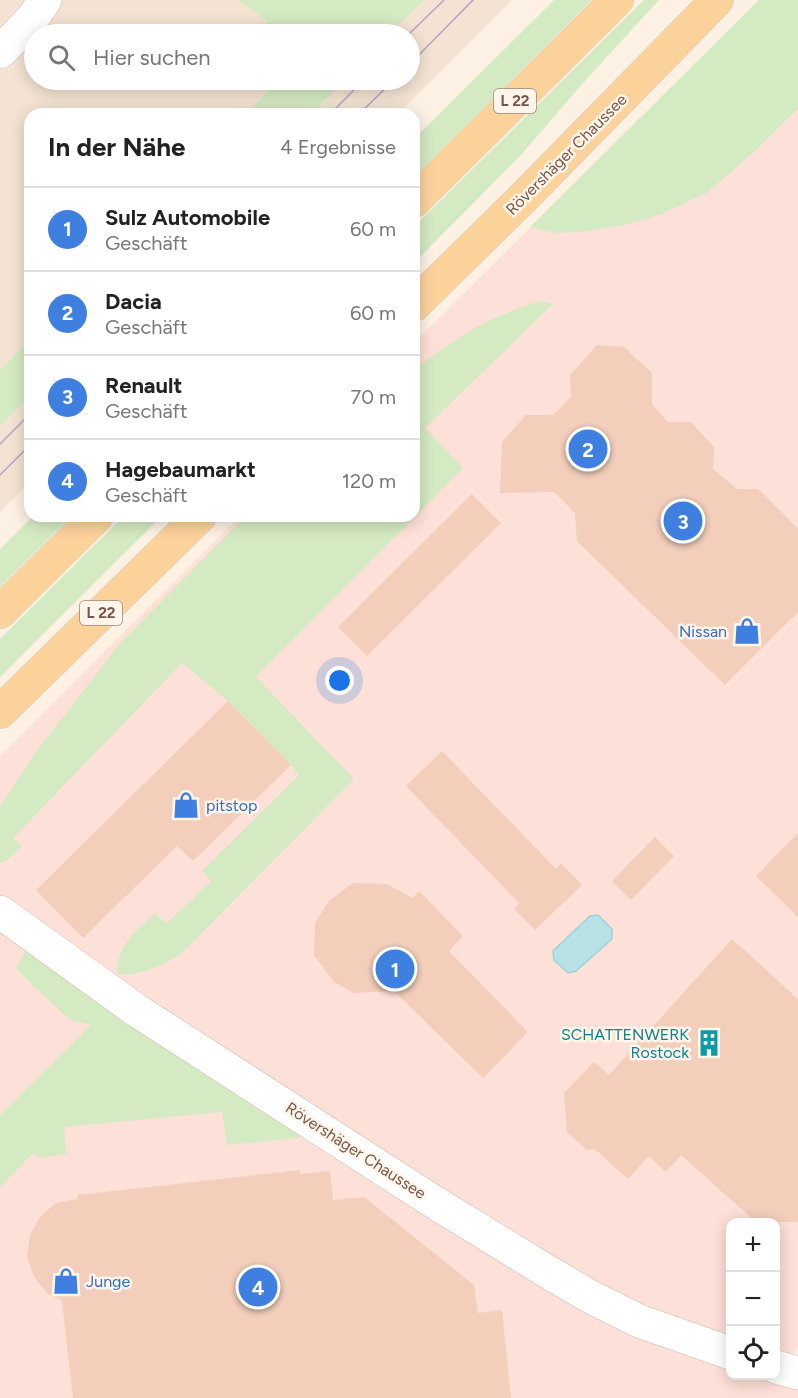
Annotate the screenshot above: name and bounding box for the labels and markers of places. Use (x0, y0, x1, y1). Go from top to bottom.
pin: 2 (568, 426, 608, 472)
pin: 3 (664, 498, 702, 544)
shop icon: Nissan (732, 616, 762, 646)
place label: Nissan (679, 622, 727, 641)
shop icon: pitstop (171, 790, 201, 820)
place label: pitstop (206, 796, 257, 815)
pin: 1 (376, 946, 414, 992)
place label: SCHATTENWERK Rostock (561, 1025, 689, 1062)
building icon: SCHATTENWERK Rostock (694, 1028, 724, 1058)
pin: 4 (238, 1264, 278, 1310)
shop icon: Junge (51, 1266, 81, 1296)
place label: Junge (86, 1272, 130, 1291)

